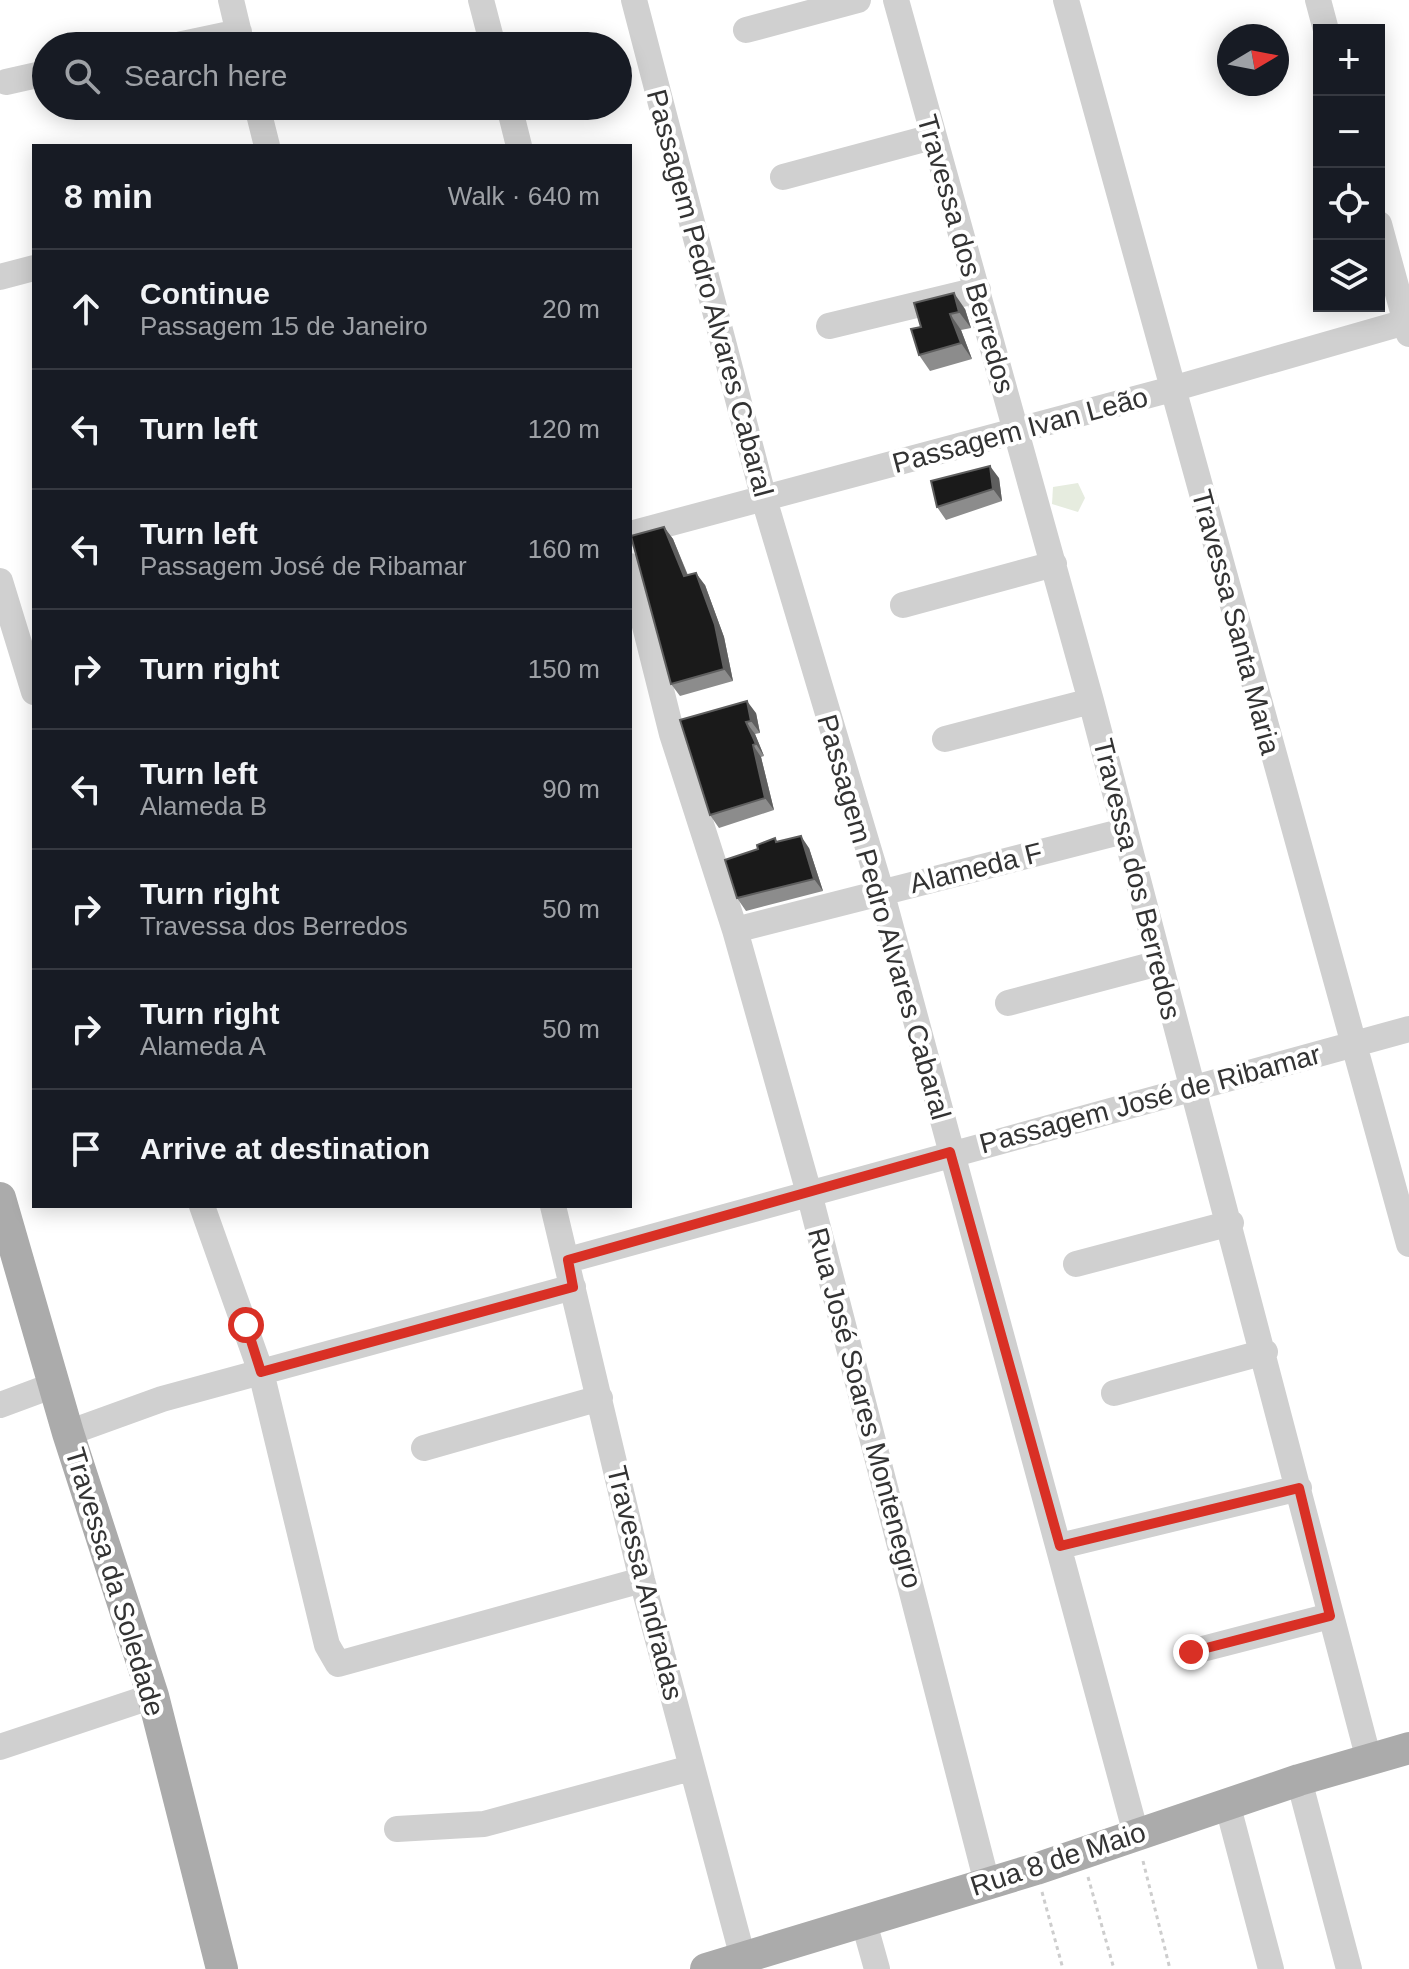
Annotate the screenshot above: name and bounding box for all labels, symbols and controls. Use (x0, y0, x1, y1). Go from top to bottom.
north arrow (1217, 24, 1289, 96)
map controls (1313, 24, 1385, 312)
button: + (1313, 24, 1385, 96)
search box (32, 32, 632, 120)
icon: search (60, 54, 104, 98)
text: Search here (124, 59, 287, 92)
street label: Passagem Pedro Alvares Cabaral (641, 86, 779, 500)
button: − (1313, 96, 1385, 168)
street label: Travessa dos Berredos (911, 111, 1021, 397)
button: locate (1313, 168, 1385, 240)
text: 8 min (64, 177, 153, 215)
text: Walk · 640 m (448, 181, 600, 211)
button: layers (1313, 240, 1385, 312)
text: Continue (140, 277, 270, 310)
icon: ahead (64, 287, 108, 331)
text: 20 m (542, 294, 600, 324)
text: Passagem 15 de Janeiro (140, 311, 428, 341)
street label: Passagem Ivan Leão (889, 381, 1151, 479)
icon: left (64, 407, 108, 451)
text: Turn left (140, 412, 258, 445)
text: 120 m (528, 414, 600, 444)
street label: Travessa Santa Maria (1186, 486, 1286, 758)
text: Turn left (140, 517, 258, 550)
icon: left (64, 527, 108, 571)
text: 160 m (528, 534, 600, 564)
text: Passagem José de Ribamar (140, 551, 467, 581)
icon: right (64, 647, 108, 691)
text: Turn right (140, 652, 279, 685)
text: 150 m (528, 654, 600, 684)
street label: Passagem Pedro Alvares Cabaral (811, 711, 957, 1123)
street label: Travessa dos Berredos (1087, 735, 1187, 1023)
text: Turn left (140, 757, 258, 790)
icon: left (64, 767, 108, 811)
text: 90 m (542, 774, 600, 804)
text: Alameda B (140, 791, 267, 821)
street label: Alameda F (907, 837, 1045, 899)
text: Turn right (140, 877, 279, 910)
icon: right (64, 887, 108, 931)
text: 50 m (542, 894, 600, 924)
text: Travessa dos Berredos (140, 911, 408, 941)
text: Turn right (140, 997, 279, 1030)
icon: right (64, 1007, 108, 1051)
text: 50 m (542, 1014, 600, 1044)
text: Alameda A (140, 1031, 266, 1061)
street label: Passagem José de Ribamar (976, 1039, 1324, 1159)
icon: arrive (64, 1127, 108, 1171)
text: Arrive at destination (140, 1132, 430, 1165)
street label: Rua José Soares Montenegro (802, 1224, 928, 1592)
route start (228, 1307, 264, 1343)
street label: Travessa da Soledade (59, 1444, 171, 1720)
street label: Travessa Andradas (601, 1463, 689, 1703)
route end (1173, 1634, 1209, 1670)
street label: Rua 8 de Maio (967, 1816, 1149, 1902)

